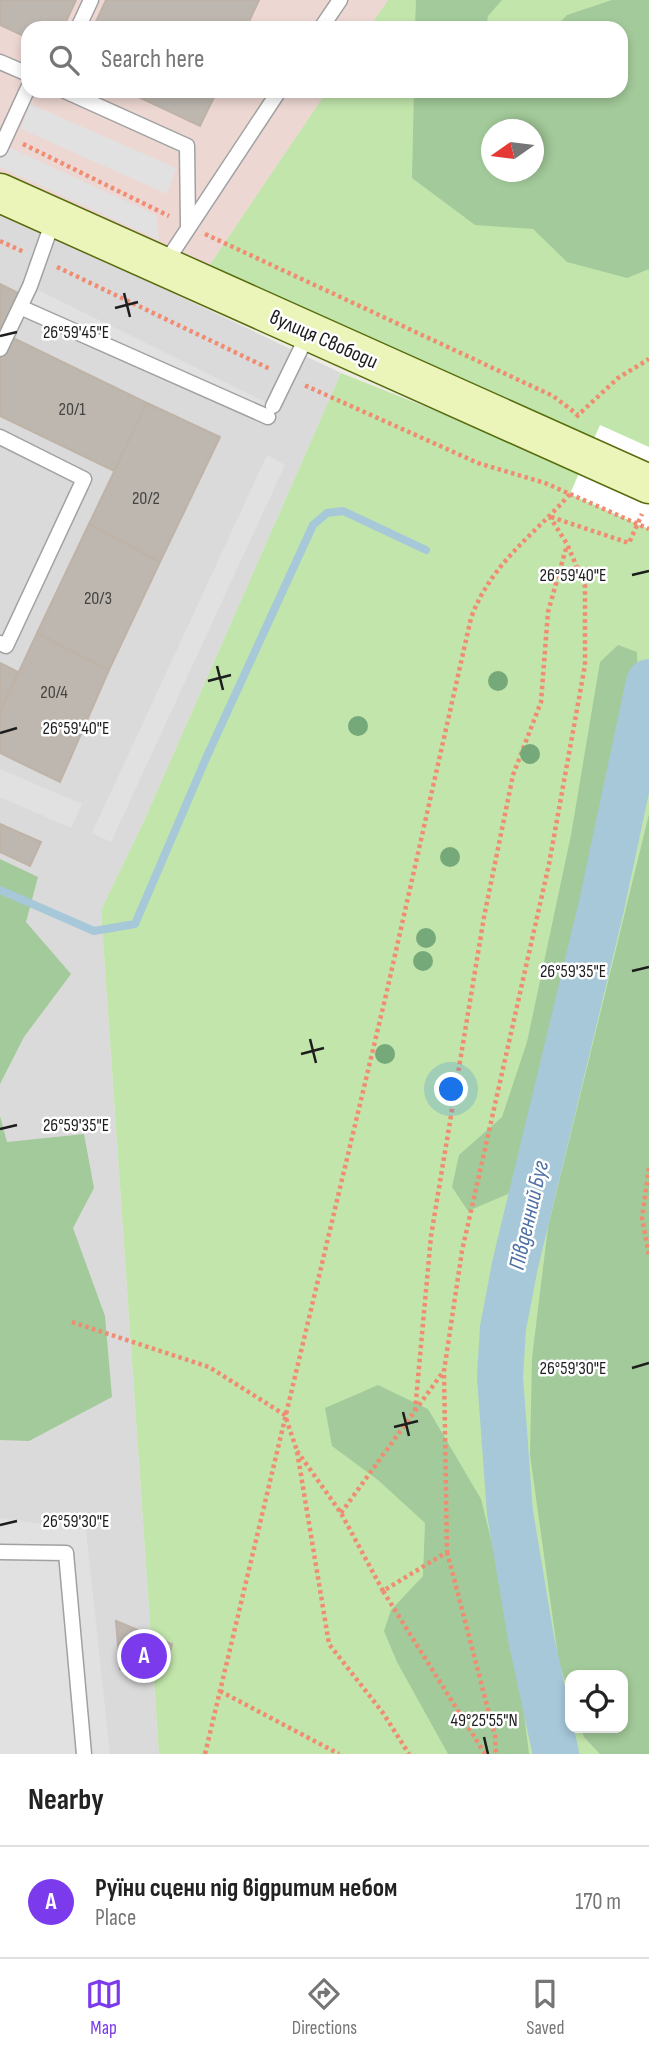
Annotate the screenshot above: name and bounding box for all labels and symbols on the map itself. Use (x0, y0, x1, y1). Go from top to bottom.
north arrow (481, 119, 544, 182)
street label: вулиця Свободи (266, 304, 382, 374)
text: 26°59'45"E (43, 322, 109, 343)
house number: 20/1 (59, 399, 86, 420)
house number: 20/2 (132, 488, 160, 509)
text: 26°59'40"E (540, 565, 606, 586)
house number: 20/3 (84, 588, 112, 609)
house number: 20/4 (40, 682, 68, 703)
text: 26°59'40"E (43, 718, 109, 739)
text: 26°59'35"E (540, 961, 606, 982)
your location (434, 1072, 468, 1106)
text: 26°59'35"E (43, 1115, 109, 1136)
water label: Південний Буг (503, 1158, 555, 1272)
text: 26°59'30"E (540, 1358, 606, 1379)
text: 26°59'30"E (43, 1511, 109, 1532)
pin: A (121, 1630, 167, 1682)
text: 49°25'55"N (450, 1710, 518, 1731)

